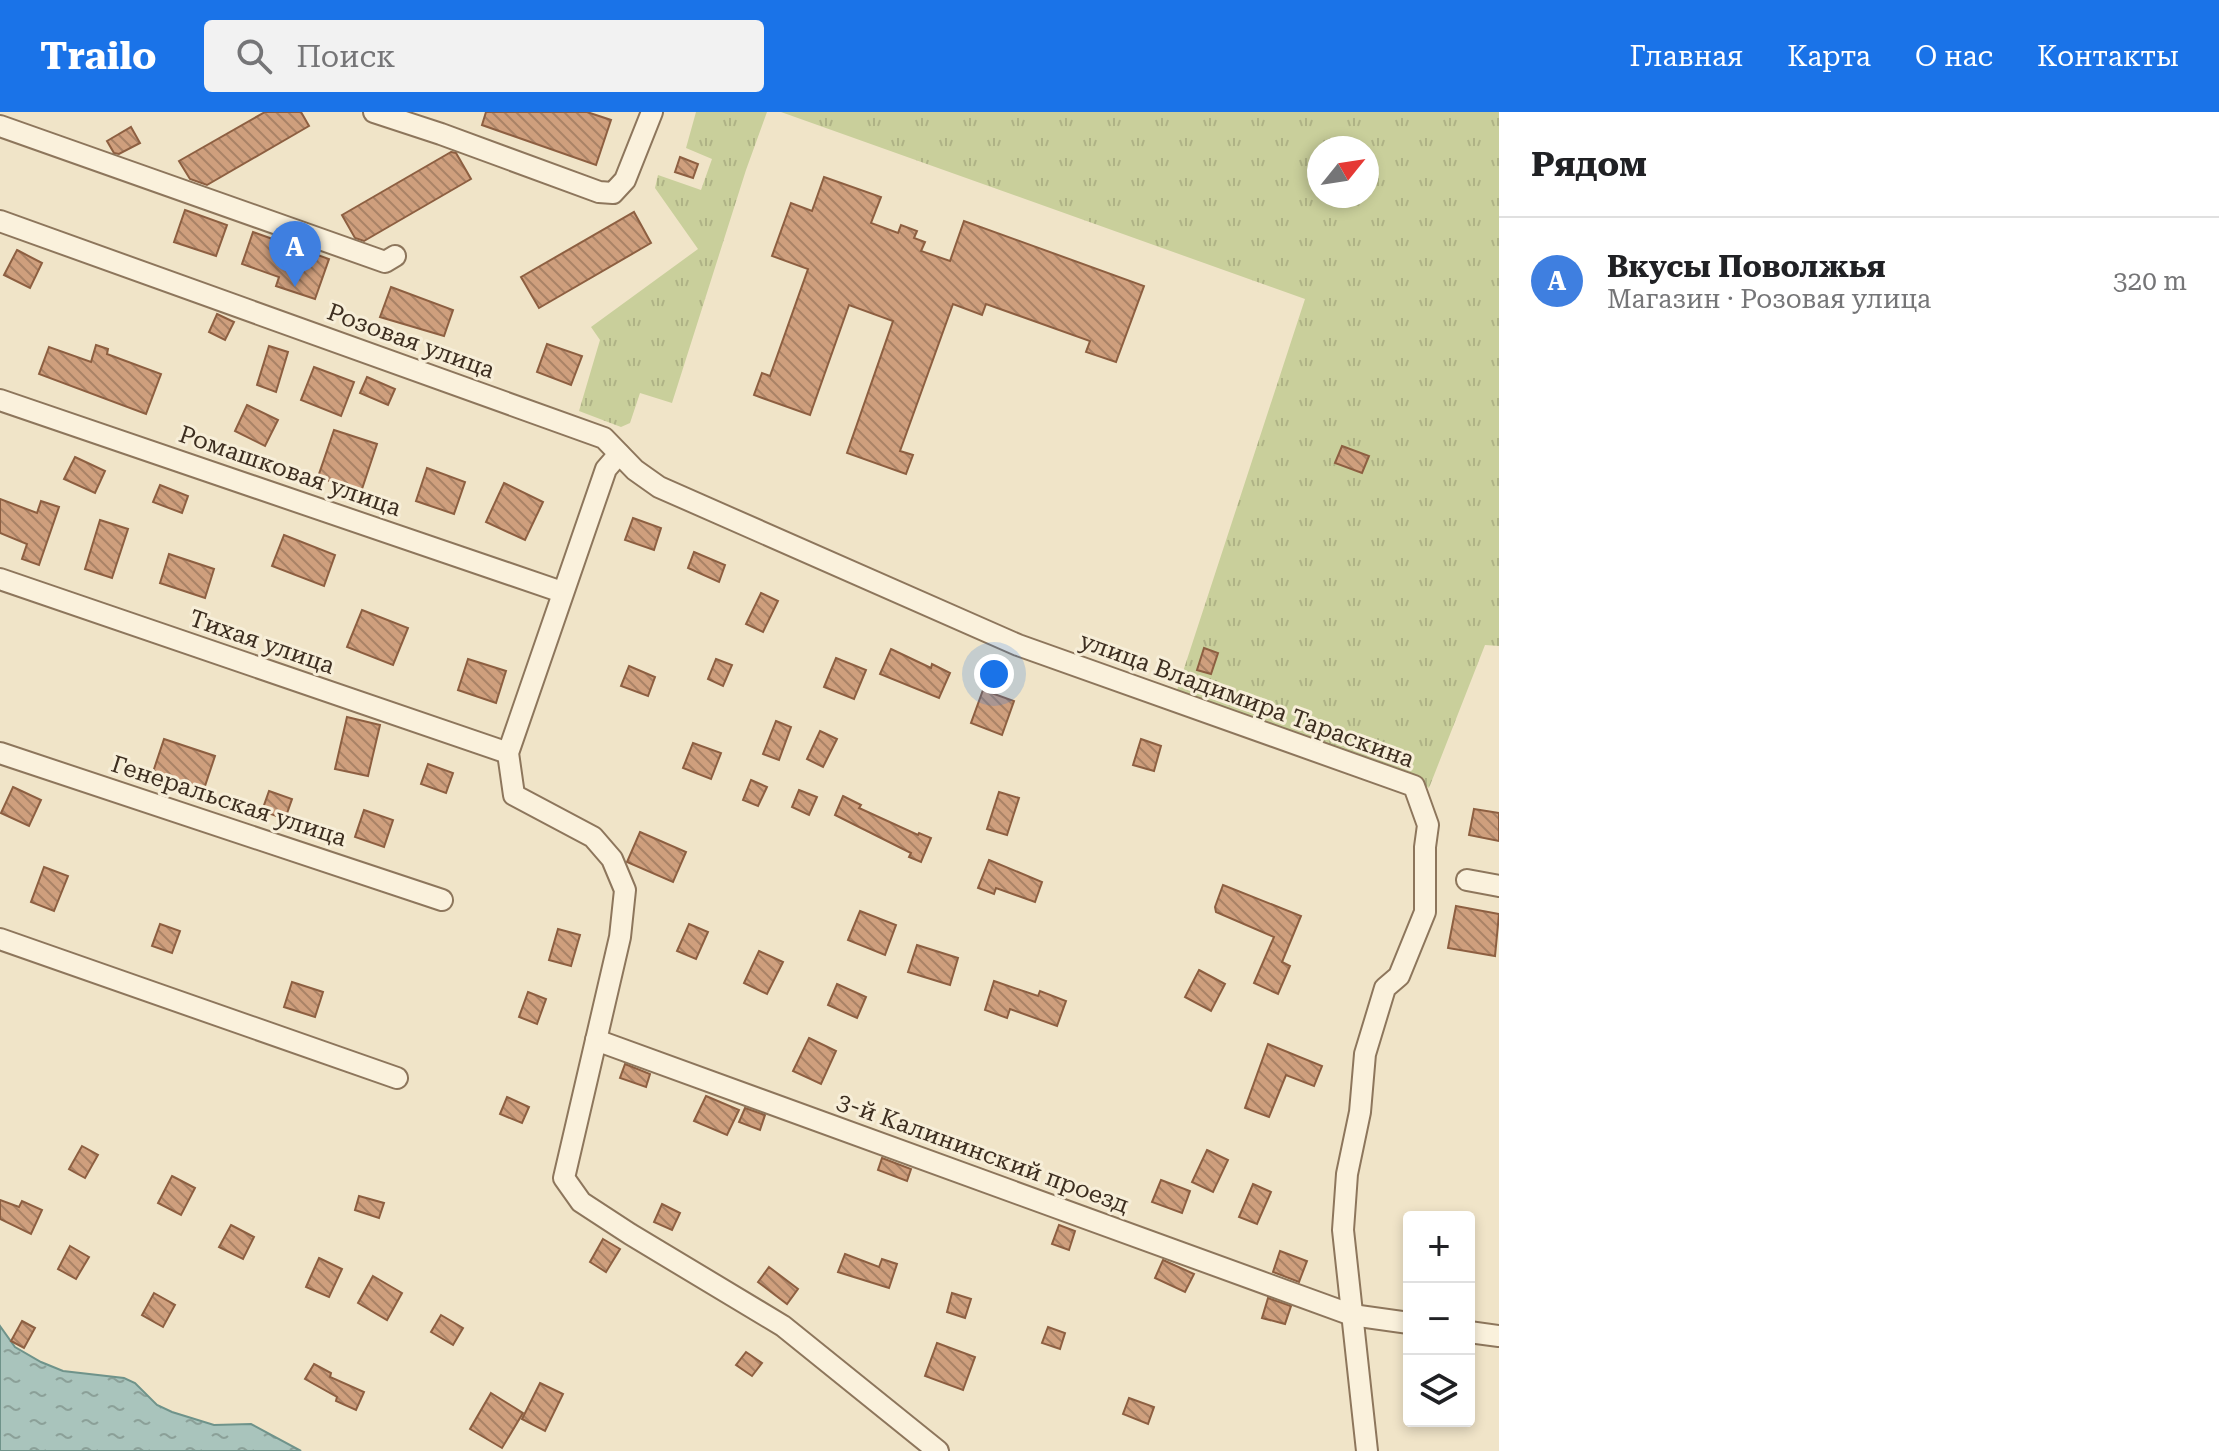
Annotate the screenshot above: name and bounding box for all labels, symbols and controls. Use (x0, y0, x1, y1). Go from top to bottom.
search box (204, 20, 764, 92)
text: Trailo (40, 34, 156, 78)
icon: search (232, 34, 276, 78)
text: Поиск (296, 39, 395, 74)
text: Главная (1629, 40, 1743, 73)
text: Карта (1787, 40, 1871, 73)
text: О нас (1915, 40, 1993, 73)
text: Контакты (2037, 40, 2179, 73)
north arrow (1307, 136, 1379, 208)
text: Рядом (1531, 144, 1647, 184)
pin: A (269, 221, 321, 287)
text: Вкусы Поволжья (1607, 249, 1886, 284)
text: A (1548, 266, 1566, 296)
text: 320 m (2113, 266, 2187, 296)
text: Магазин · Розовая улица (1607, 284, 1931, 314)
street label: Розовая улица (323, 298, 499, 384)
street label: Ромашковая улица (175, 420, 405, 522)
street label: Тихая улица (186, 604, 338, 680)
street label: улица Владимира Тараскина (1076, 626, 1418, 774)
your location (974, 654, 1014, 694)
street label: Генеральская улица (108, 750, 350, 852)
street label: 3-й Калининский проезд (833, 1087, 1133, 1219)
map controls (1403, 1211, 1475, 1427)
button: + (1403, 1211, 1475, 1283)
button: − (1403, 1283, 1475, 1355)
button: layers (1403, 1355, 1475, 1427)

